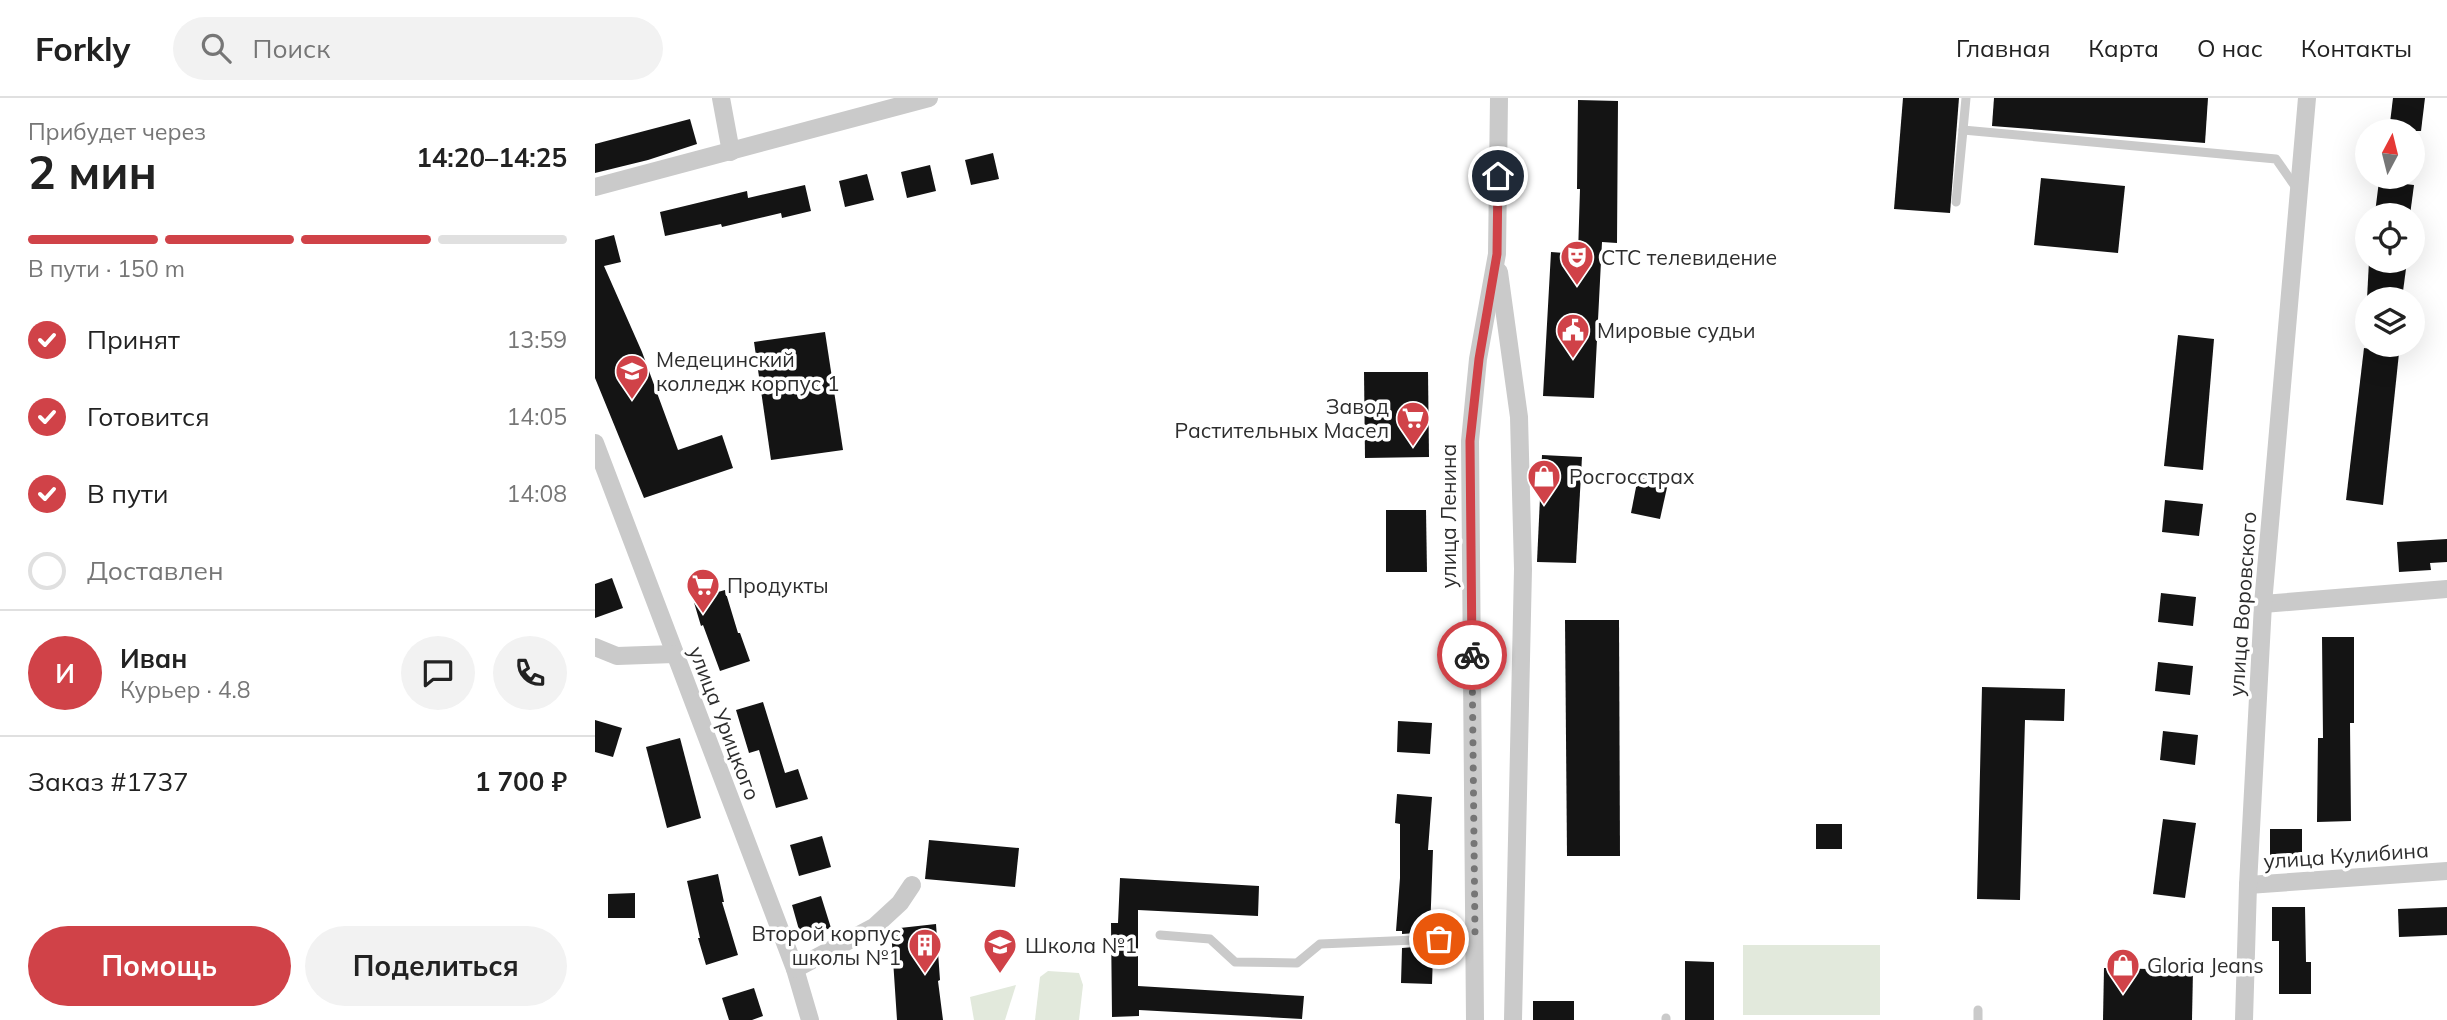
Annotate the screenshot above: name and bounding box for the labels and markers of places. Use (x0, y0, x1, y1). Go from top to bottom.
pin (1468, 146, 1528, 206)
theatre icon: СТС телевидение (1558, 238, 1596, 287)
place label: СТС телевидение (1601, 244, 1777, 270)
public building icon: Мировые судьи (1554, 311, 1592, 360)
place label: Мировые судьи (1597, 317, 1755, 343)
place label: Медецинский колледж корпус 1 (656, 346, 840, 396)
school or university icon: Медецинский колледж корпус 1 (613, 352, 651, 401)
place label: Завод Растительных Масел (1175, 393, 1389, 443)
supermarket icon: Завод Растительных Масел (1394, 399, 1432, 448)
shop icon: Росгосстрах (1525, 457, 1563, 506)
place label: Росгосстрах (1569, 463, 1695, 489)
supermarket icon: Продукты (684, 566, 722, 615)
place label: Продукты (727, 572, 829, 598)
pin (1409, 909, 1469, 969)
place label: Второй корпус школы №1 (751, 920, 901, 970)
building icon: Второй корпус школы №1 (906, 926, 944, 975)
school or university icon: Школа №1 (981, 926, 1019, 975)
place label: Школа №1 (1025, 932, 1137, 958)
shop icon: Gloria Jeans (2104, 946, 2142, 995)
place label: Gloria Jeans (2147, 952, 2264, 978)

